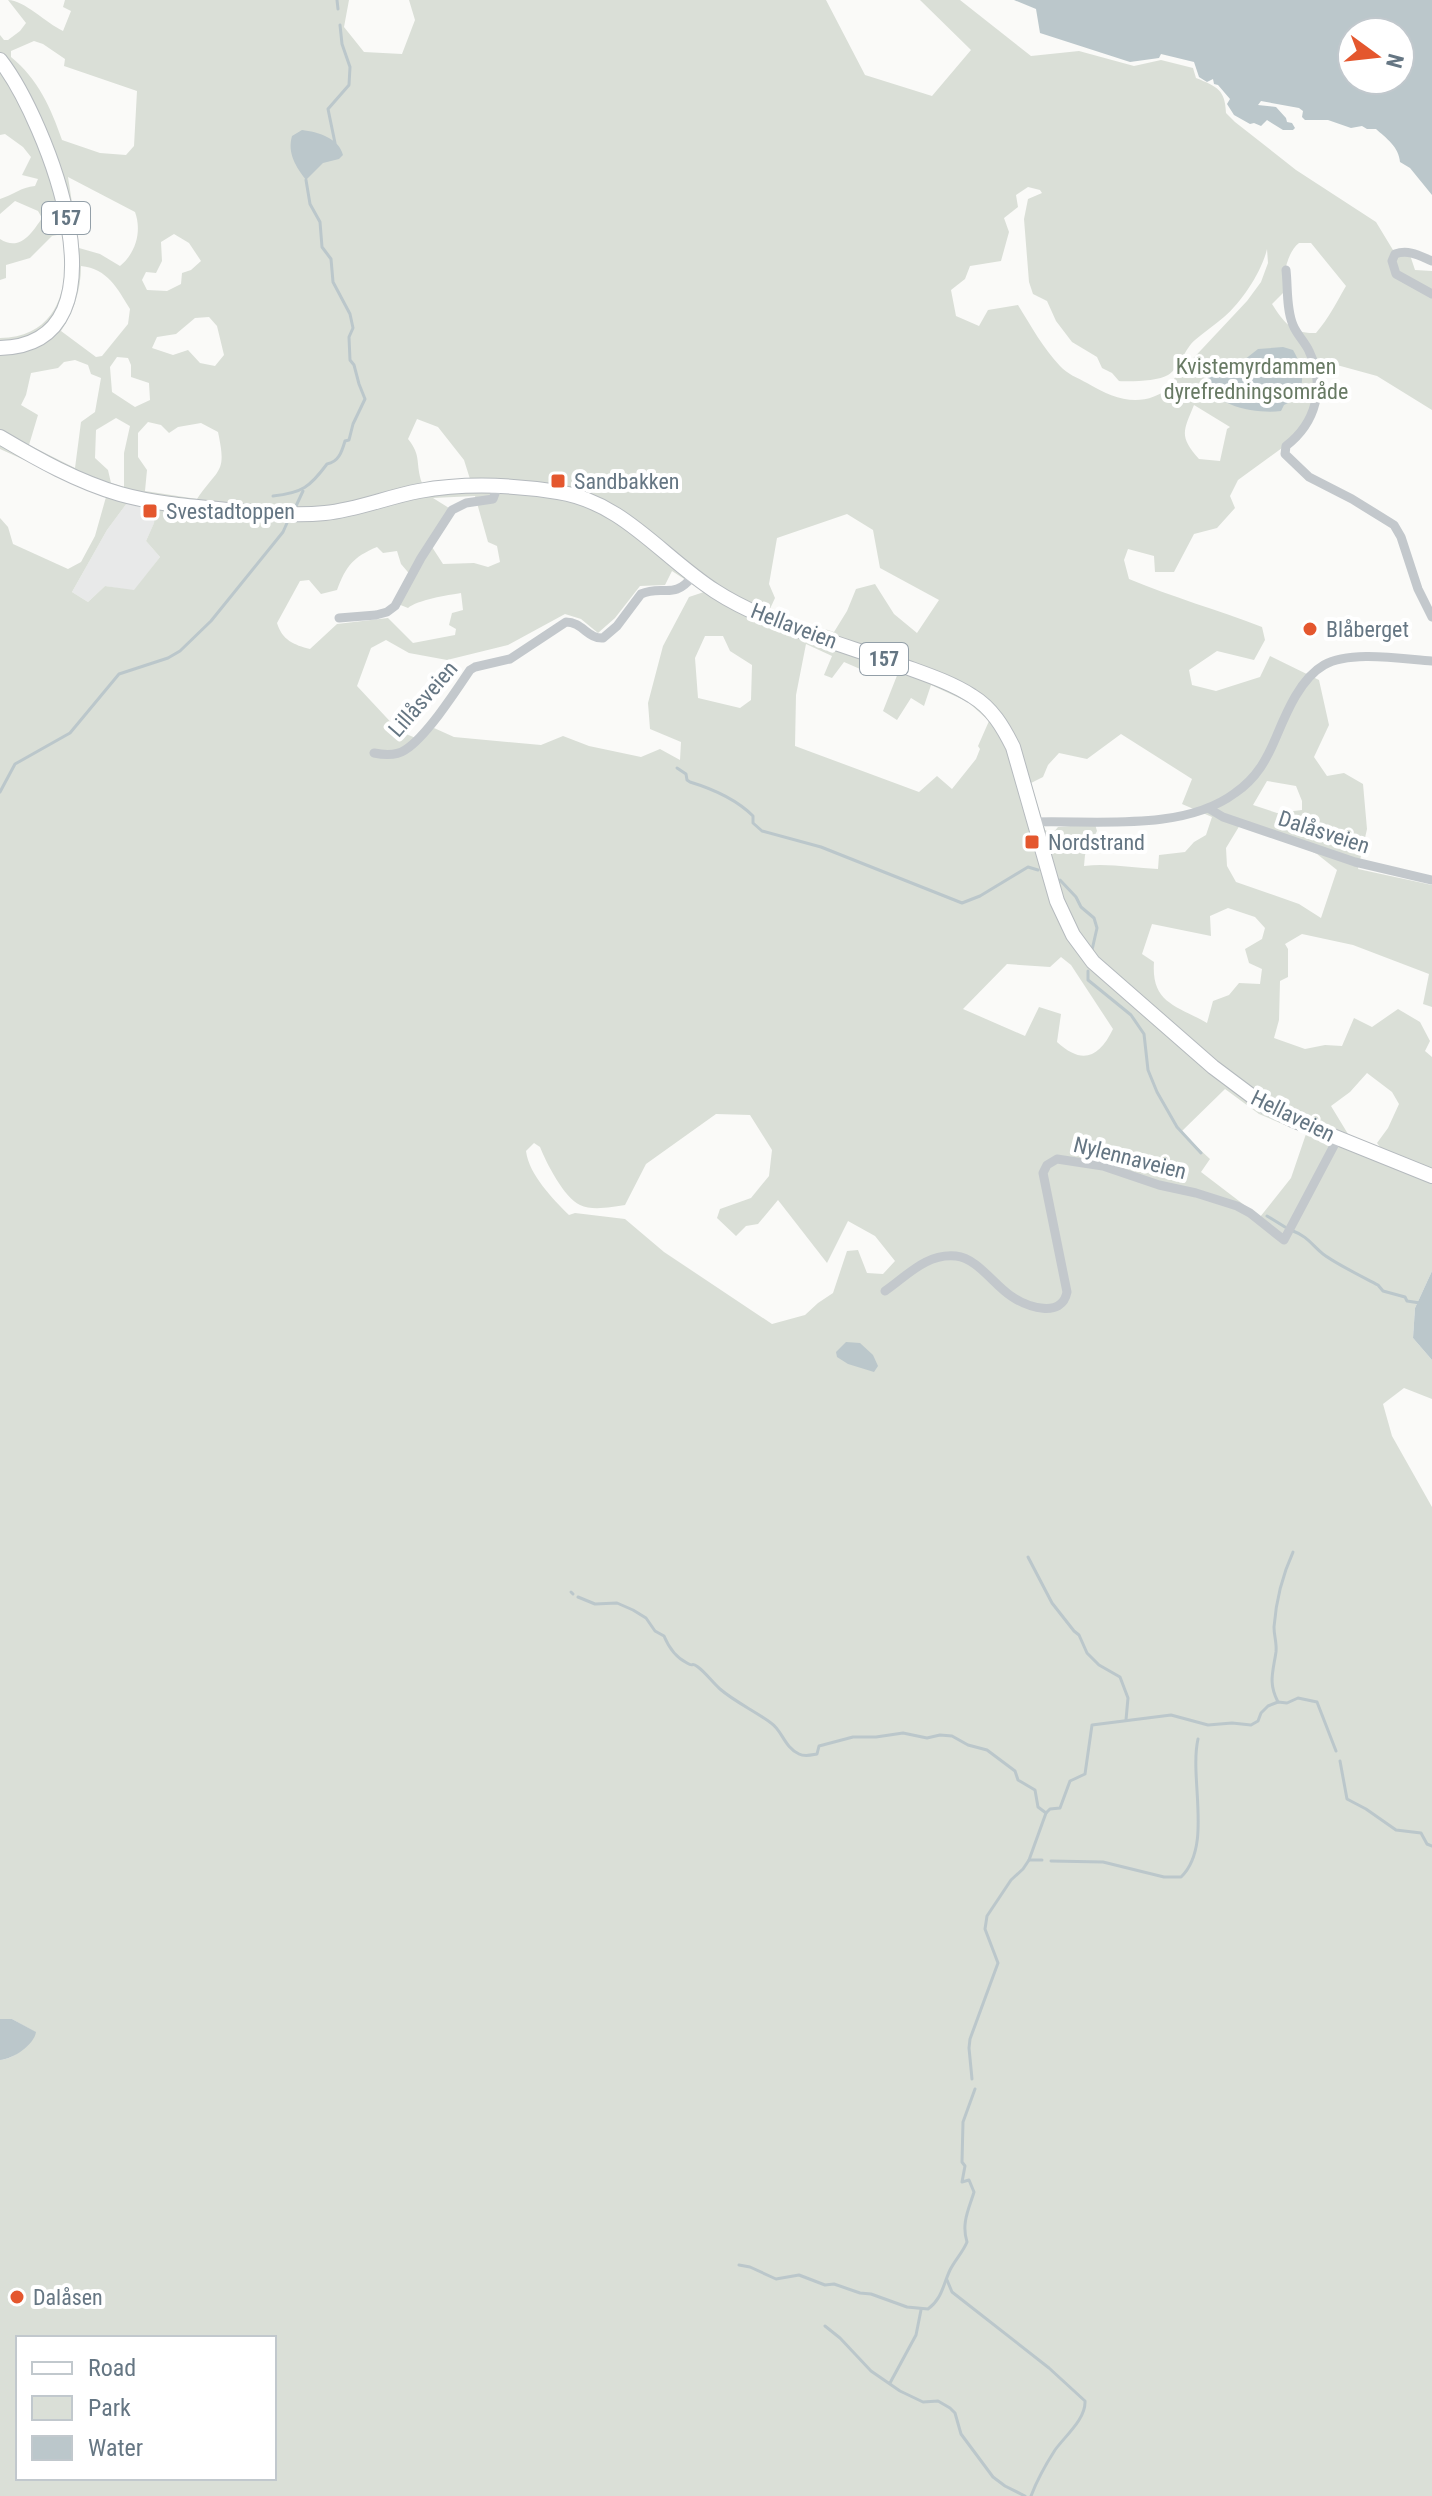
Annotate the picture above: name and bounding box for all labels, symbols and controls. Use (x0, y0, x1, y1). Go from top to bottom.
north arrow (1336, 16, 1416, 96)
text: N (1381, 51, 1409, 71)
road number: 157 (42, 202, 90, 234)
park label: Kvistemyrdammen dyrefredningsområde (1164, 354, 1348, 404)
place label: Sandbakken (574, 469, 680, 494)
marker: Sandbakken (549, 472, 567, 490)
place label: Svestadtoppen (166, 499, 295, 524)
marker: Svestadtoppen (141, 502, 159, 520)
street label: Hellaveien (747, 598, 841, 654)
place label: Blåberget (1326, 617, 1409, 642)
marker: Blåberget (1301, 620, 1319, 638)
road number: 157 (860, 643, 908, 675)
street label: Lillåsveien (383, 656, 463, 742)
street label: Dalåsveien (1275, 806, 1373, 858)
place label: Nordstrand (1048, 830, 1145, 855)
marker: Nordstrand (1023, 833, 1041, 851)
street label: Hellaveien (1247, 1085, 1339, 1147)
street label: Nylennaveien (1071, 1132, 1189, 1184)
place label: Dalåsen (33, 2285, 103, 2310)
marker: Dalåsen (8, 2288, 26, 2306)
legend (16, 2336, 276, 2480)
text: Road (88, 2354, 136, 2382)
text: Park (88, 2394, 131, 2422)
text: Water (88, 2434, 143, 2462)

